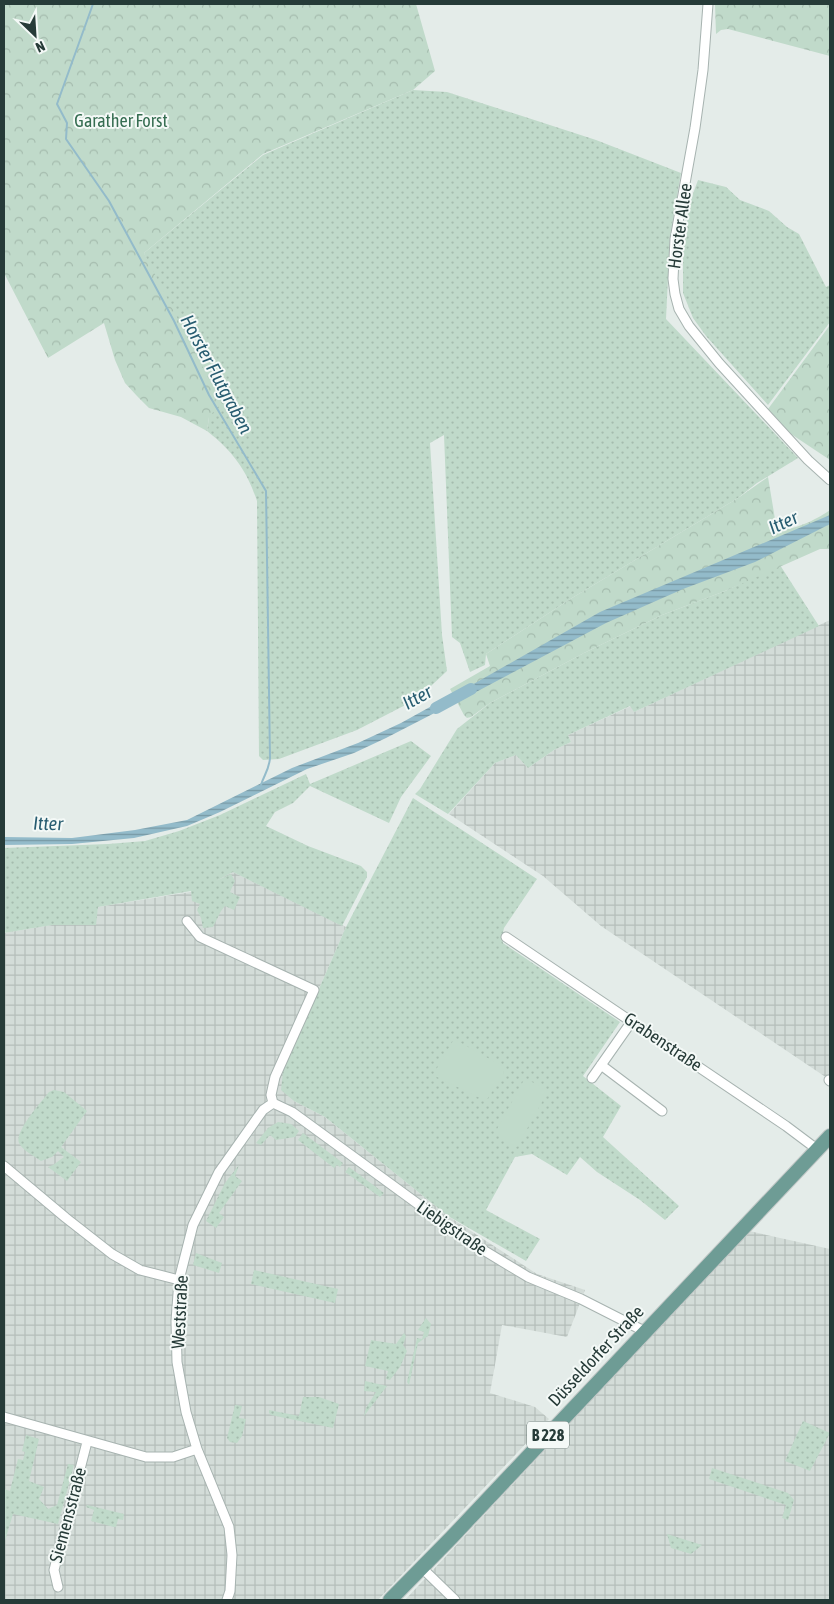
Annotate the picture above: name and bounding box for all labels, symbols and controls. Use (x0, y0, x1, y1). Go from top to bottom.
north arrow (10, 10, 60, 60)
text: N (33, 38, 48, 56)
park label: Garather Forst (74, 110, 168, 131)
street label: Horster Allee (663, 182, 696, 270)
water label: Horster Flutgraben (176, 311, 258, 437)
water label: Itter (765, 505, 802, 538)
water label: Itter (399, 679, 437, 714)
water label: Itter (33, 812, 64, 834)
street label: Grabenstraße (620, 1008, 706, 1075)
street label: Liebigstraße (413, 1196, 492, 1259)
street label: Weststraße (167, 1275, 192, 1349)
street label: Düsseldorfer Straße (544, 1301, 648, 1410)
road number: B 228 (527, 1422, 569, 1448)
street label: Siemensstraße (45, 1465, 90, 1565)

